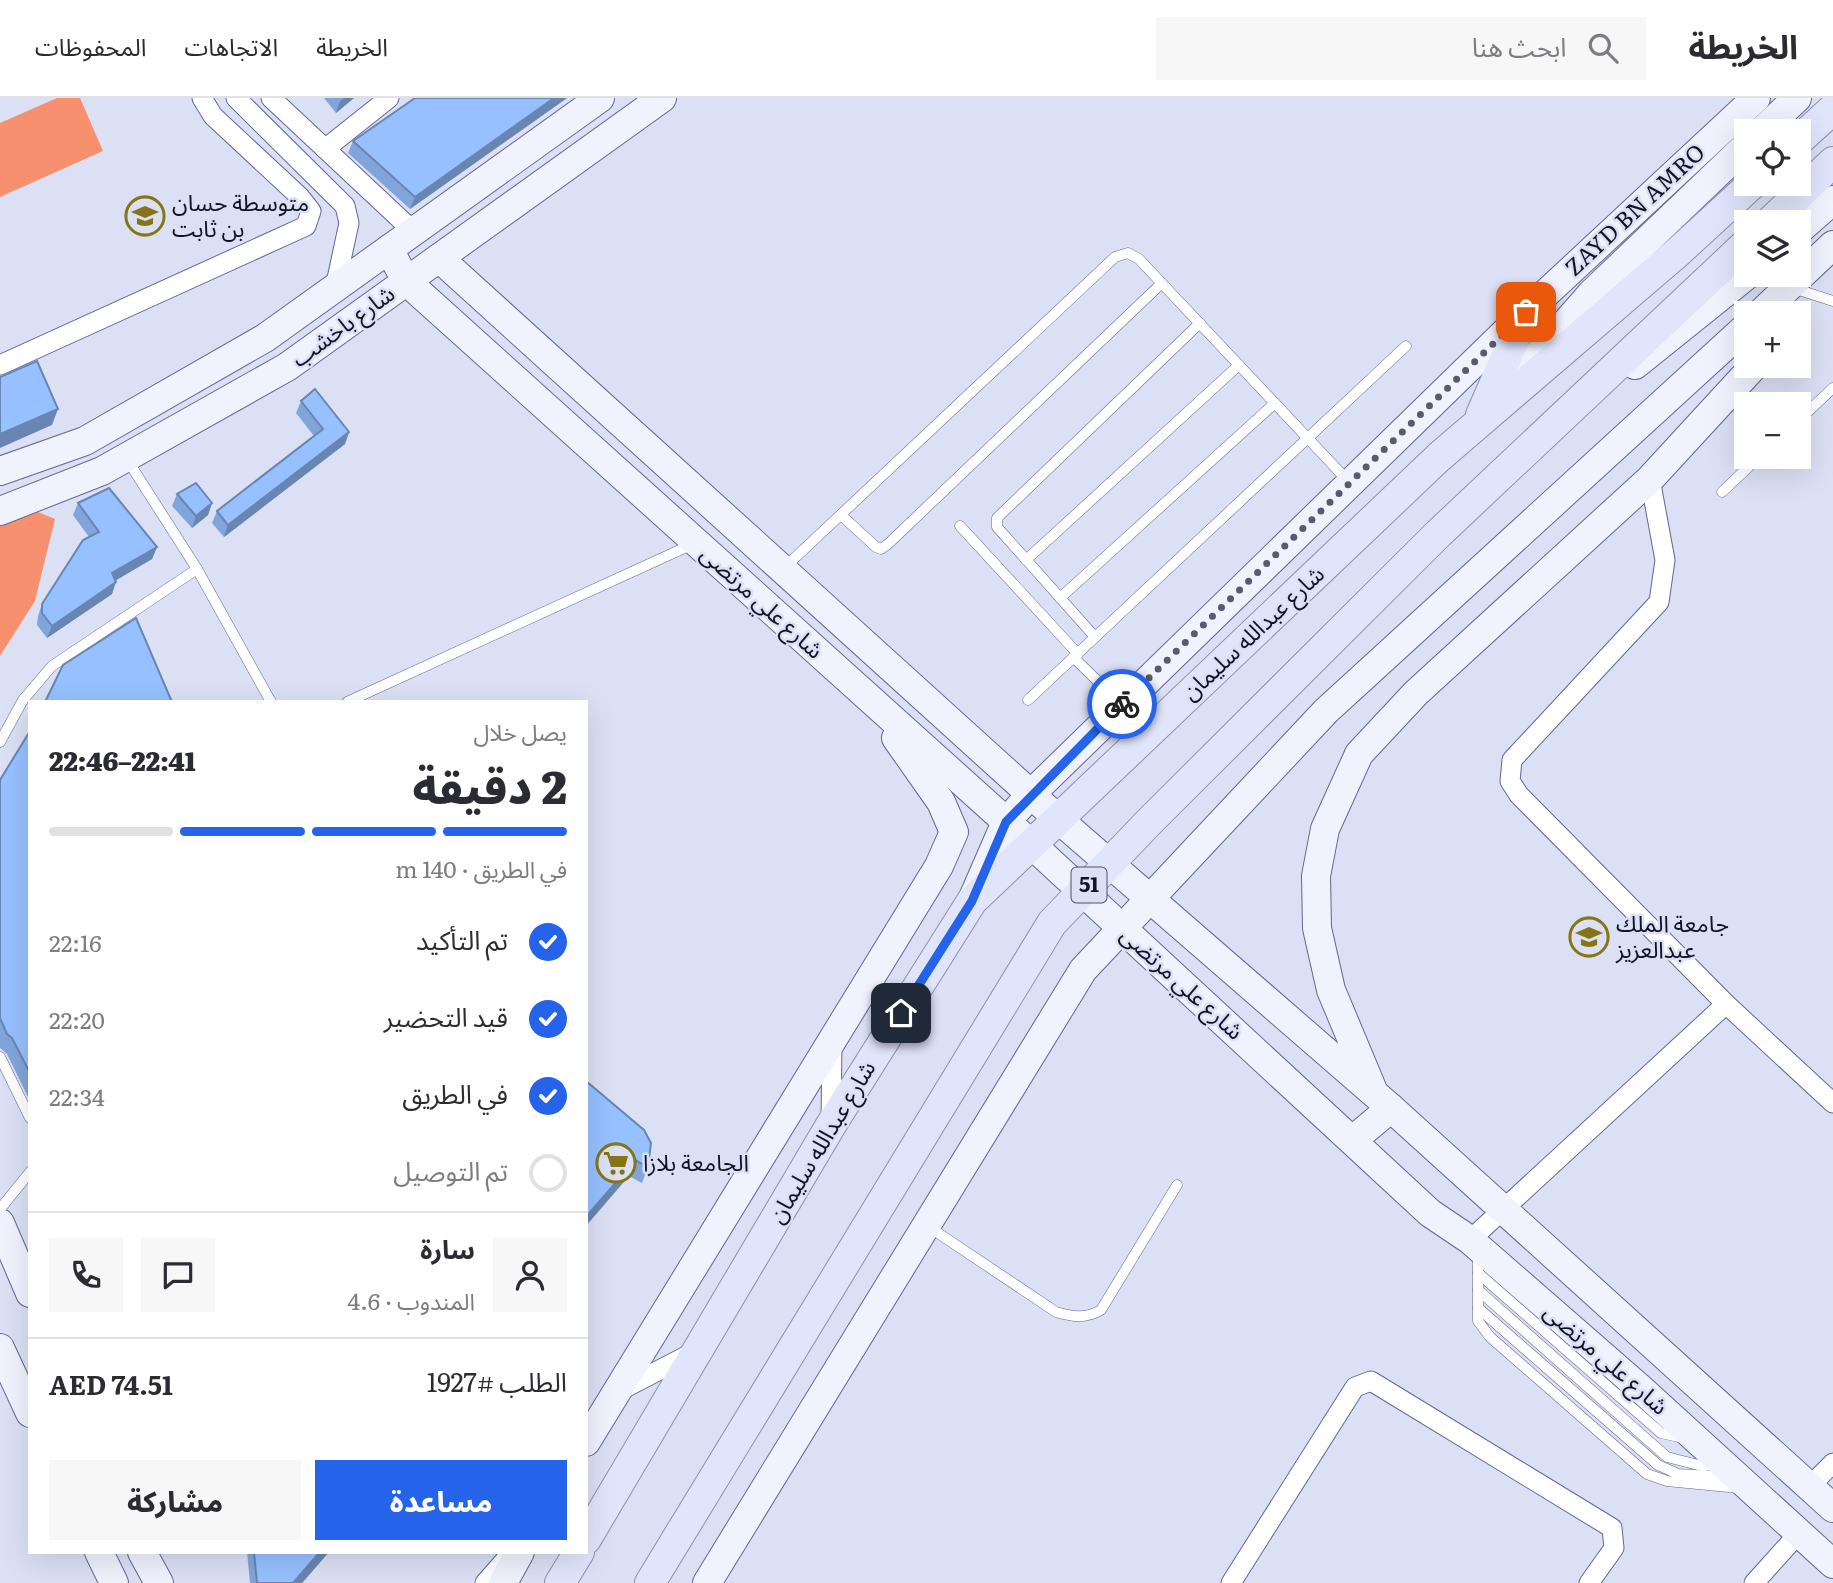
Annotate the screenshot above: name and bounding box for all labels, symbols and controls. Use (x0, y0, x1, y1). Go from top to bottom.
search box (1156, 17, 1646, 80)
text: الخريطة (1688, 20, 1798, 69)
text: ابحث هنا (1472, 26, 1566, 65)
text: المحفوظات (35, 28, 146, 63)
text: الاتجاهات (184, 28, 278, 63)
text: الخريطة (316, 28, 388, 63)
icon: search (1584, 29, 1622, 67)
map controls (1734, 119, 1811, 469)
button: locate (1734, 119, 1811, 196)
street label: ZAYD BN AMRO (1556, 135, 1711, 283)
place label: متوسطة حسان بن ثابت (172, 184, 309, 244)
school or university icon: متوسطة حسان بن ثابت (124, 195, 166, 237)
button: layers (1734, 210, 1811, 287)
street label: شارع باخشب (283, 275, 402, 375)
pin (1496, 282, 1556, 342)
icon: bag (1507, 293, 1545, 331)
button: + (1734, 301, 1811, 378)
button: − (1734, 392, 1811, 469)
street label: شارع علي مرتضى (693, 536, 833, 667)
street label: شارع عبدالله سليمان (1173, 556, 1332, 708)
courier (1087, 669, 1157, 739)
icon: bike (1103, 685, 1141, 723)
text: يصل خلال (474, 714, 567, 748)
text: 22:41–22:46 (49, 740, 196, 779)
text: 2 دقيقة (412, 750, 567, 818)
text: في الطريق · 140 m (395, 851, 567, 885)
road number: 51 (1072, 868, 1106, 902)
place label: جامعة الملك عبدالعزيز (1615, 905, 1729, 965)
school or university icon: جامعة الملك عبدالعزيز (1568, 916, 1610, 958)
street label: شارع علي مرتضى (1113, 917, 1253, 1048)
text: تم التأكيد (416, 919, 508, 958)
icon: check (529, 923, 567, 961)
text: 22:16 (49, 925, 102, 959)
pin (871, 983, 931, 1043)
icon: home (882, 994, 920, 1032)
text: قيد التحضير (384, 996, 508, 1035)
icon: check (529, 1000, 567, 1038)
text: 22:20 (49, 1002, 105, 1036)
street label: شارع عبدالله سليمان (758, 1053, 884, 1230)
text: في الطريق (402, 1073, 508, 1112)
icon: check (529, 1077, 567, 1115)
text: 22:34 (49, 1079, 105, 1113)
supermarket icon: الجامعة بلازا (595, 1142, 637, 1184)
place label: الجامعة بلازا (643, 1144, 749, 1178)
text: تم التوصيل (393, 1150, 508, 1189)
text: سارة (420, 1228, 475, 1267)
button: phone (49, 1238, 123, 1312)
button: chat (141, 1238, 215, 1312)
button: person (493, 1238, 567, 1312)
text: المندوب · 4.6 (347, 1283, 475, 1317)
street label: شارع علي مرتضى (1536, 1294, 1677, 1423)
text: الطلب #1927 (427, 1361, 567, 1400)
text: AED 74.51 (49, 1364, 173, 1403)
button: مشاركة (49, 1460, 301, 1540)
button: مساعدة (315, 1460, 567, 1540)

